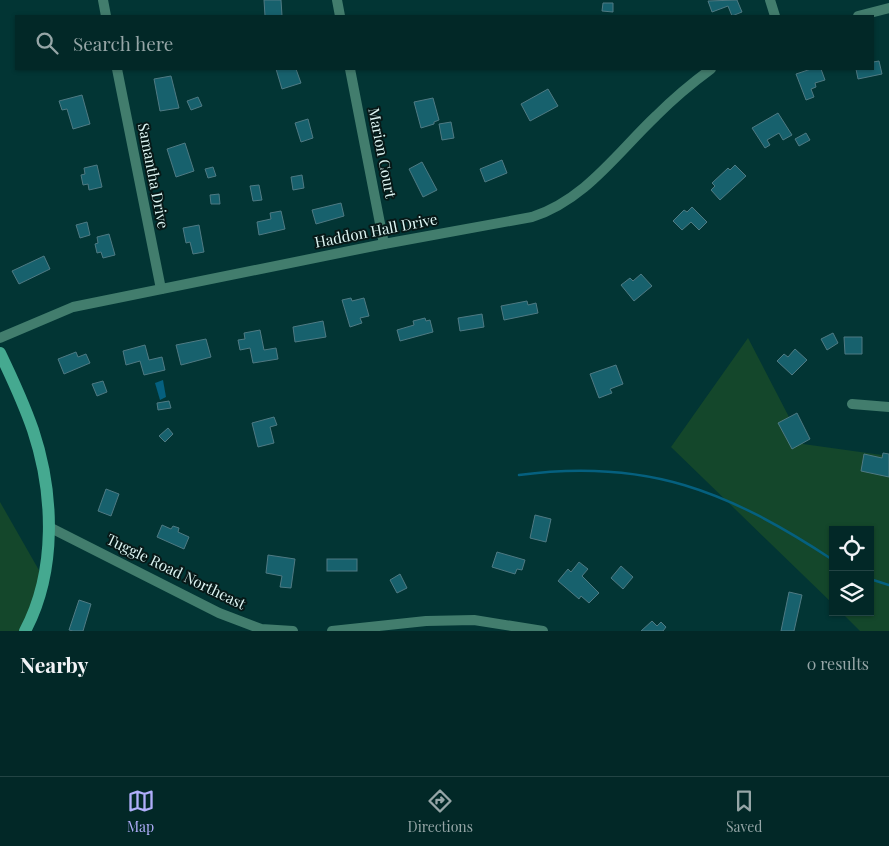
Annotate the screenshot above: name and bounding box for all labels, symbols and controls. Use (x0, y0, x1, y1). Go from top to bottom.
search box (15, 15, 874, 70)
icon: search (33, 29, 61, 57)
text: Search here (73, 30, 173, 56)
street label: Marion Court (364, 106, 402, 200)
street label: Samantha Drive (134, 121, 174, 230)
street label: Haddon Hall Drive (313, 208, 439, 252)
map controls (829, 526, 874, 616)
button: locate (829, 526, 874, 571)
street label: Tuggle Road Northeast (103, 529, 250, 614)
button: layers (829, 571, 874, 616)
text: Nearby (20, 650, 89, 678)
text: 0 results (807, 653, 869, 674)
tab: Map (127, 787, 155, 836)
tab: Directions (408, 787, 473, 836)
tab: Saved (726, 787, 762, 836)

